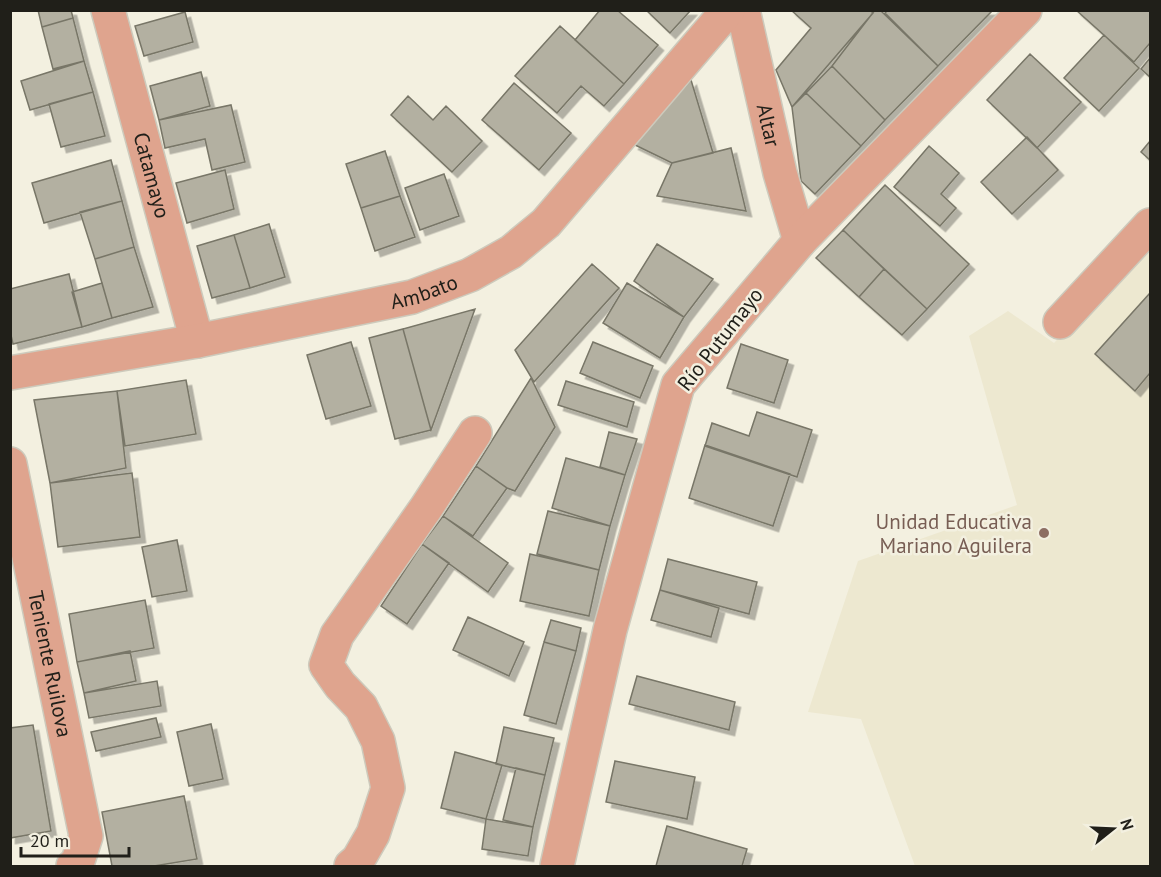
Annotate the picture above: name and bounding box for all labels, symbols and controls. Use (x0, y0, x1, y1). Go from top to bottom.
street label: Altar (751, 101, 787, 149)
street label: Catamayo (128, 129, 177, 221)
street label: Ambato (388, 268, 461, 315)
street label: Río Putumayo (671, 282, 769, 396)
place label: Unidad Educativa Mariano Aguilera (876, 508, 1032, 559)
marker: Unidad Educativa Mariano Aguilera (1037, 526, 1051, 540)
street label: Teniente Ruilova (23, 588, 79, 740)
north arrow (1083, 799, 1143, 859)
text: N (1116, 816, 1138, 832)
scale bar (21, 820, 129, 858)
text: 20 m (30, 829, 69, 852)

